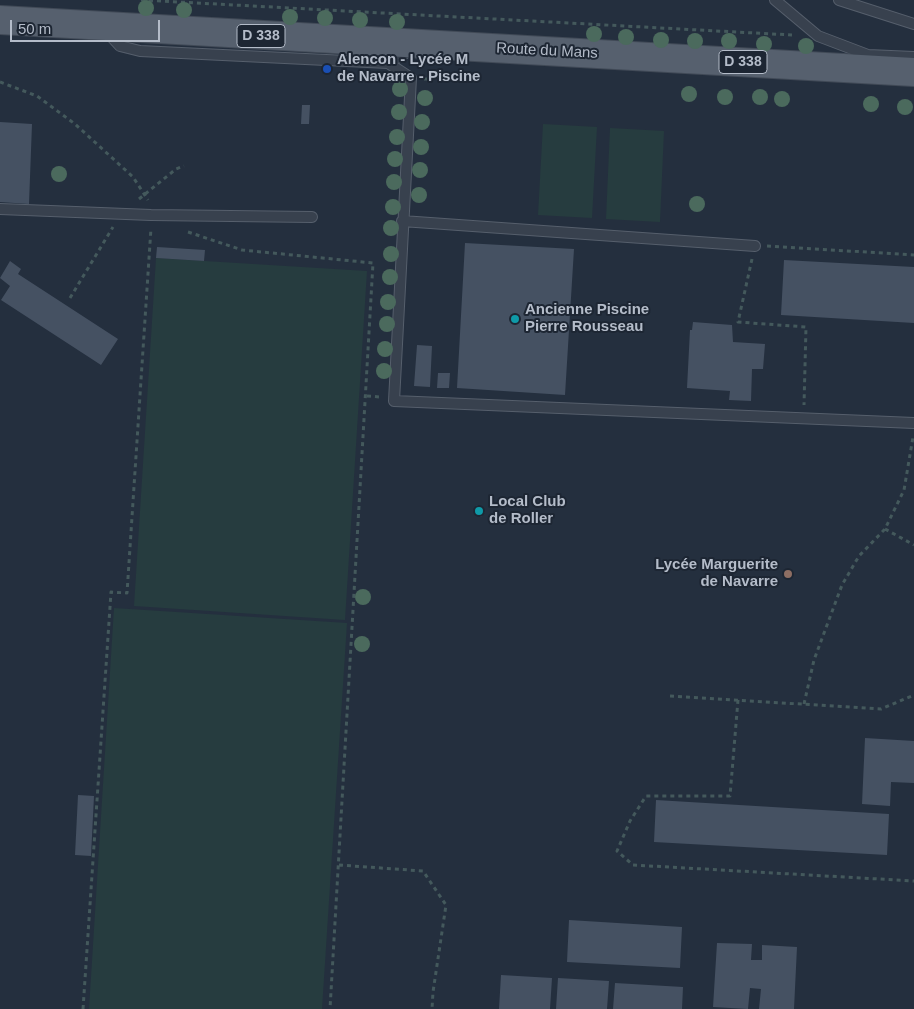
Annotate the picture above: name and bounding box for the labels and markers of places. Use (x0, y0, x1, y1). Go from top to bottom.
place label: Alencon - Lycée M de Navarre - Piscine (337, 51, 480, 86)
marker: Alencon - Lycée M de Navarre - Piscine (321, 63, 333, 75)
place label: Ancienne Piscine Pierre Rousseau (525, 301, 649, 336)
marker: Ancienne Piscine Pierre Rousseau (509, 313, 521, 325)
place label: Local Club de Roller (489, 493, 566, 528)
marker: Local Club de Roller (473, 505, 485, 517)
place label: Lycée Marguerite de Navarre (655, 556, 778, 591)
marker: Lycée Marguerite de Navarre (782, 568, 794, 580)

